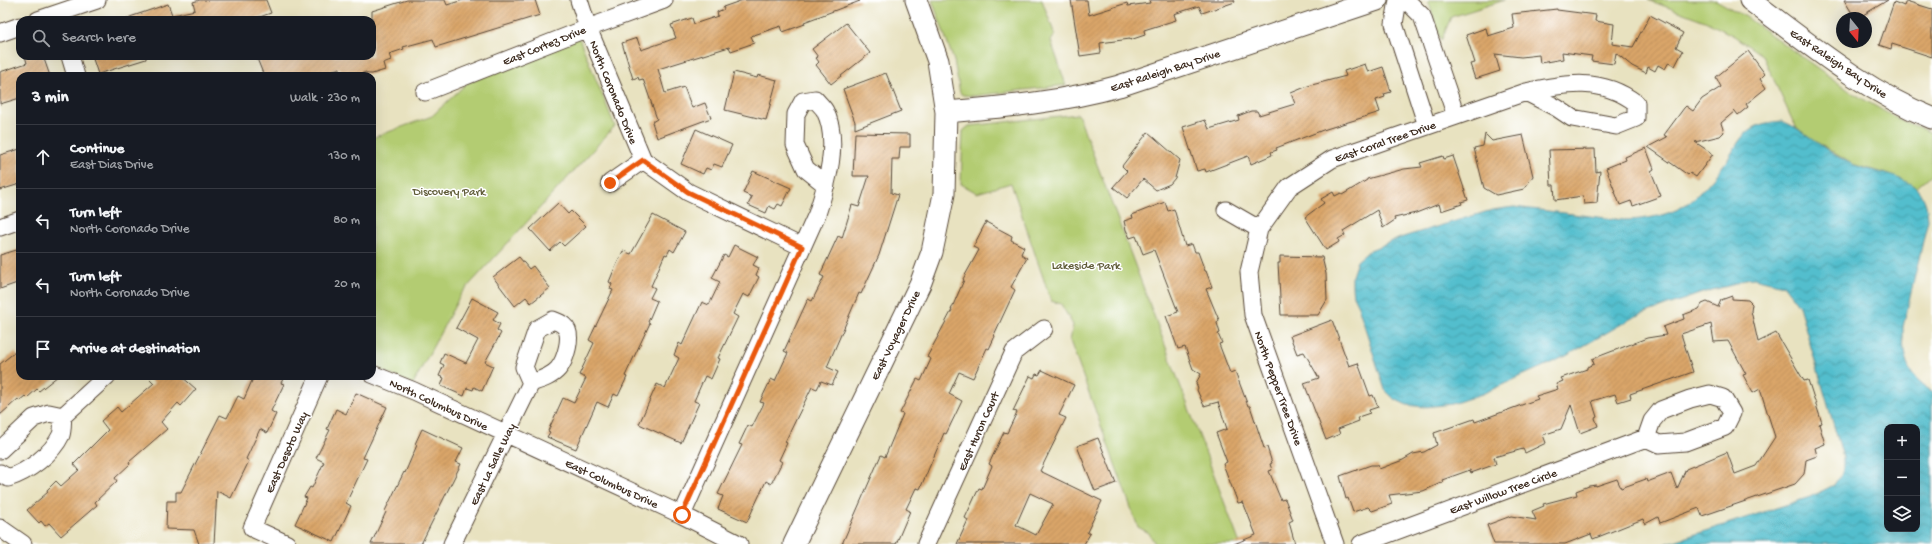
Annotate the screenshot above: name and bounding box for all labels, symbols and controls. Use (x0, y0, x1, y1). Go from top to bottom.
north arrow (1836, 12, 1872, 48)
search box (16, 16, 376, 60)
street label: East Cortez Drive (501, 23, 589, 70)
icon: search (30, 27, 52, 49)
street label: East Raleigh Bay Drive (1787, 27, 1890, 103)
text: Search here (62, 29, 136, 47)
street label: North Coronado Drive (585, 39, 640, 147)
street label: East Raleigh Bay Drive (1109, 47, 1223, 96)
text: 3 min (32, 88, 69, 108)
text: Walk · 230 m (290, 91, 360, 106)
street label: East Coral Tree Drive (1333, 119, 1439, 167)
text: Continue (70, 140, 124, 158)
icon: ahead (32, 146, 54, 168)
text: 130 m (328, 149, 360, 164)
text: East Dias Drive (70, 158, 153, 173)
route end (601, 174, 619, 192)
park label: Discovery Park (412, 186, 487, 200)
text: Turn left (70, 204, 121, 222)
icon: left (32, 210, 54, 232)
text: 80 m (333, 213, 360, 228)
text: North Coronado Drive (70, 222, 190, 237)
park label: Lakeside Park (1052, 260, 1122, 274)
text: Turn left (70, 268, 121, 286)
icon: left (32, 274, 54, 296)
text: 20 m (334, 277, 360, 292)
text: North Coronado Drive (70, 286, 190, 301)
street label: East Voyager Drive (869, 288, 925, 383)
street label: North Pepper Tree Drive (1250, 330, 1305, 449)
icon: arrive (32, 338, 54, 360)
text: Arrive at destination (70, 340, 200, 358)
street label: North Columbus Drive (387, 377, 491, 435)
street label: East Huron Court (956, 389, 1004, 474)
street label: East Desoto Way (264, 410, 312, 496)
street label: East La Salle Way (468, 421, 520, 508)
map controls (1884, 424, 1920, 532)
button: + (1884, 424, 1920, 460)
street label: East Columbus Drive (562, 457, 661, 513)
button: − (1884, 460, 1920, 496)
street label: East Willow Tree Circle (1448, 467, 1560, 519)
button: layers (1884, 496, 1920, 532)
route start (673, 506, 691, 524)

